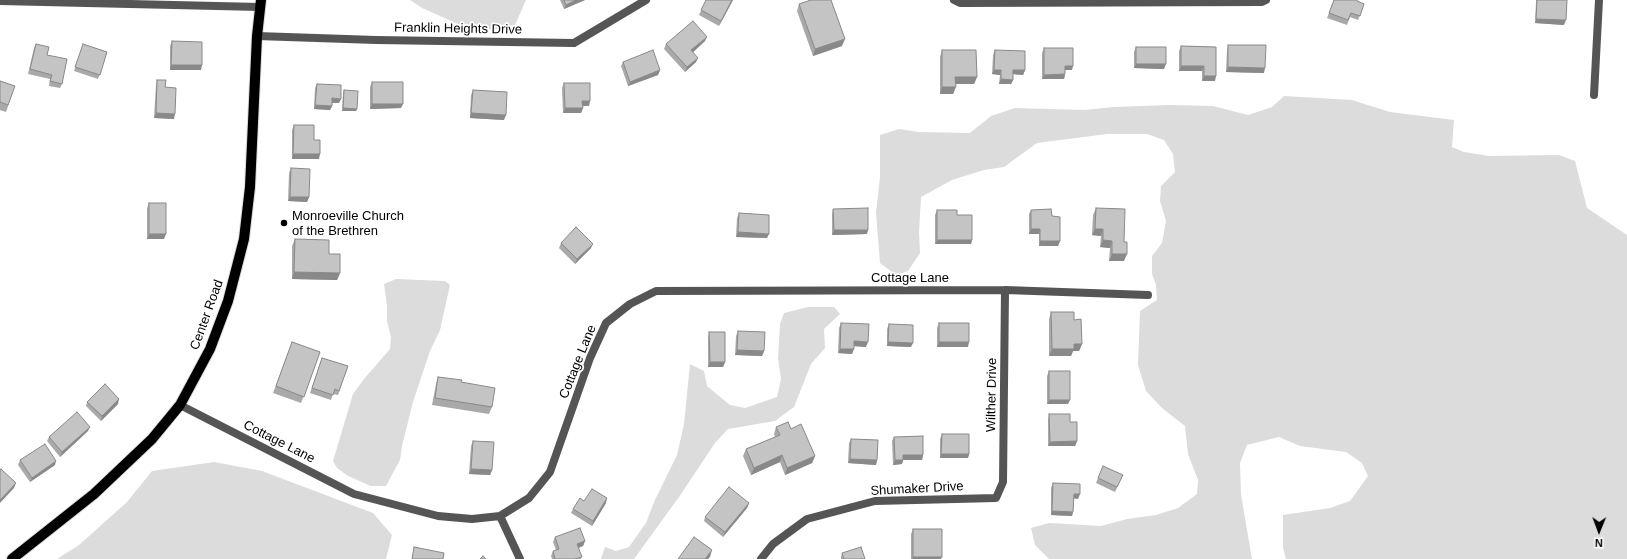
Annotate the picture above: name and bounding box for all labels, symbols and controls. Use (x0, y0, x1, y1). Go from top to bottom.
street label: Franklin Heights Drive (394, 20, 522, 38)
place label: Monroeville Church of the Brethren (292, 208, 404, 239)
marker: Monroeville Church of the Brethren (279, 218, 289, 228)
street label: Cottage Lane (871, 270, 949, 286)
street label: Center Road (187, 278, 227, 352)
street label: Cottage Lane (556, 323, 600, 401)
street label: Wilther Drive (984, 358, 1000, 432)
street label: Cottage Lane (241, 417, 317, 467)
street label: Shumaker Drive (870, 479, 964, 499)
north arrow (1579, 511, 1619, 551)
text: N (1595, 537, 1603, 549)

